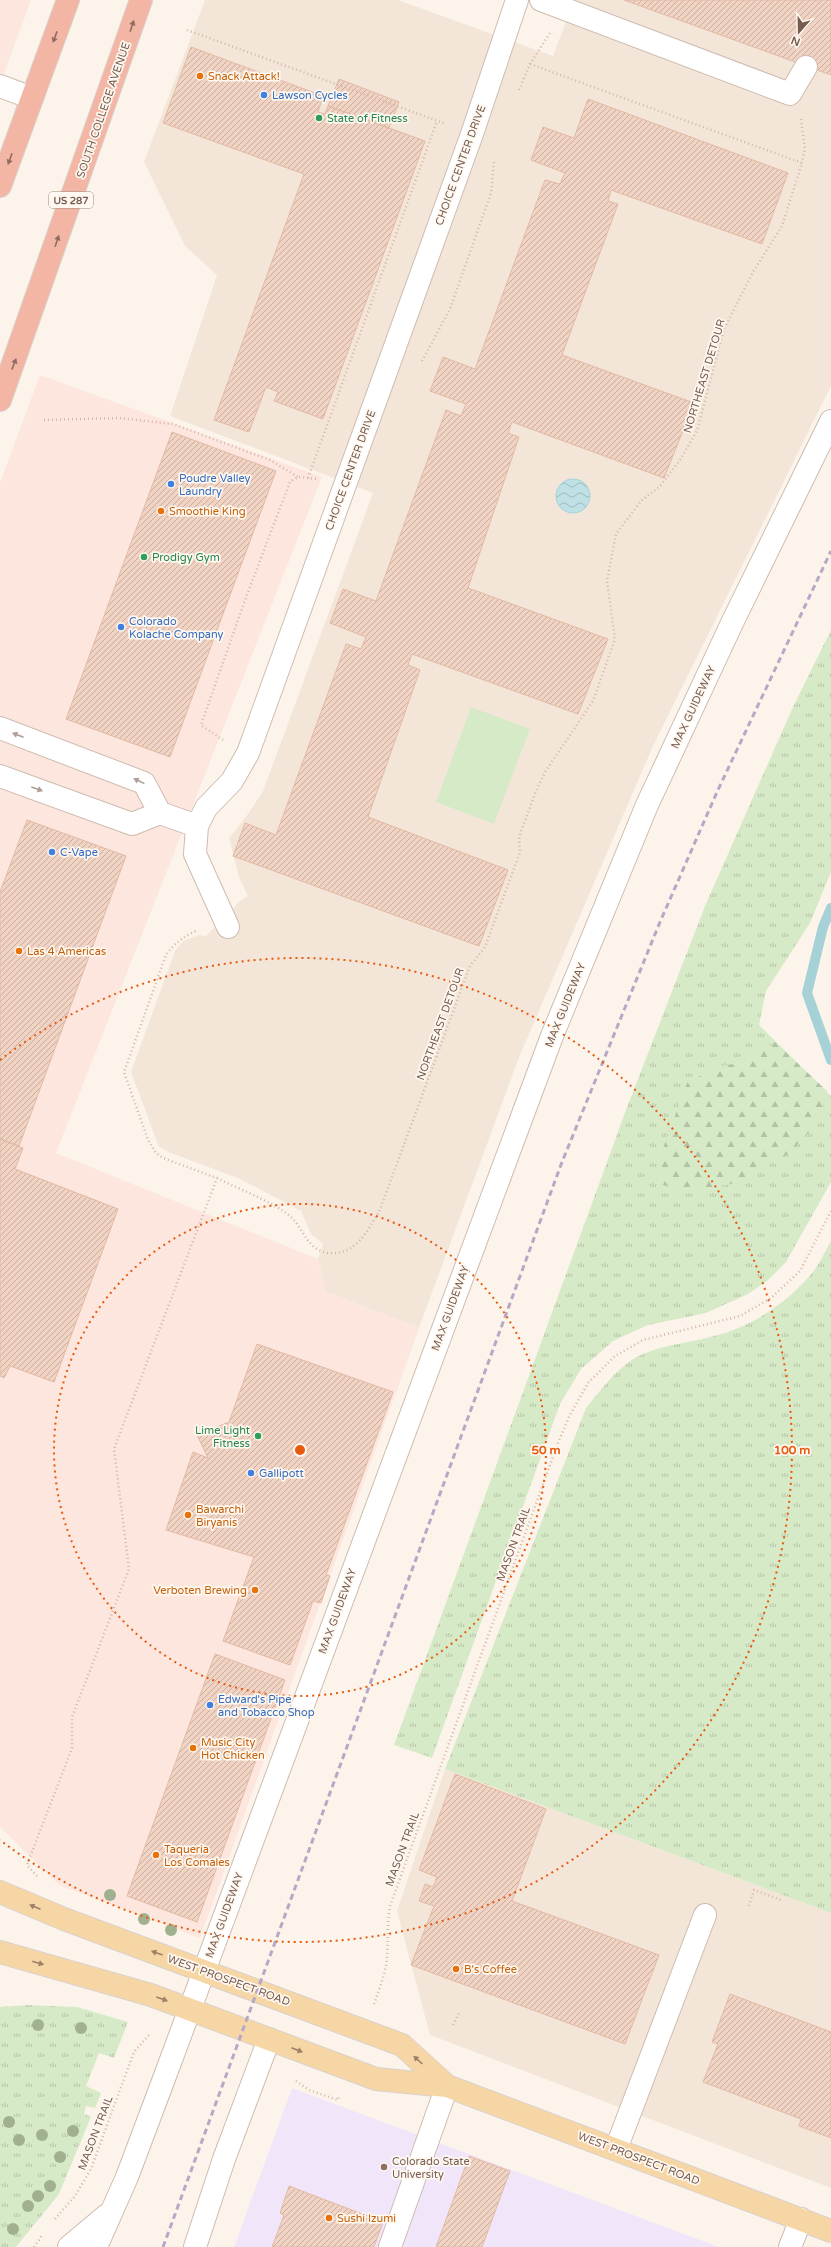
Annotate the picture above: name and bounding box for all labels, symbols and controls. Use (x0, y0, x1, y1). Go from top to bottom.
north arrow (779, 12, 819, 52)
one-way arrow (129, 19, 135, 31)
one-way arrow (51, 31, 57, 43)
text: N (789, 33, 802, 49)
street label: SOUTH COLLEGE AVENUE (74, 41, 133, 180)
place label: Snack Attack! (208, 70, 280, 83)
marker: Snack Attack! (195, 71, 205, 81)
place label: Lawson Cycles (272, 89, 348, 102)
marker: Lawson Cycles (259, 90, 269, 100)
street label: CHOICE CENTER DRIVE (433, 103, 488, 227)
place label: State of Fitness (327, 112, 408, 125)
marker: State of Fitness (314, 113, 324, 123)
one-way arrow (7, 153, 13, 165)
road number: US 287 (49, 192, 93, 208)
one-way arrow (54, 235, 60, 247)
street label: NORTHEAST DETOUR (681, 317, 728, 435)
one-way arrow (11, 357, 17, 369)
street label: CHOICE CENTER DRIVE (323, 408, 378, 532)
place label: Poudre Valley Laundry (179, 472, 251, 498)
marker: Poudre Valley Laundry (166, 479, 176, 489)
place label: Smoothie King (169, 505, 246, 518)
marker: Smoothie King (156, 506, 166, 516)
place label: Prodigy Gym (152, 551, 220, 564)
marker: Prodigy Gym (139, 552, 149, 562)
place label: Colorado Kolache Company (129, 615, 224, 641)
marker: Colorado Kolache Company (116, 622, 126, 632)
street label: MAX GUIDEWAY (669, 664, 718, 751)
one-way arrow (12, 732, 24, 738)
one-way arrow (133, 778, 145, 784)
one-way arrow (31, 786, 43, 792)
place label: C-Vape (60, 846, 98, 859)
marker: C-Vape (47, 847, 57, 857)
place label: Las 4 Americas (27, 945, 106, 958)
marker: Las 4 Americas (14, 946, 24, 956)
street label: MAX GUIDEWAY (543, 961, 588, 1049)
street label: NORTHEAST DETOUR (414, 966, 467, 1082)
street label: MAX GUIDEWAY (429, 1264, 472, 1353)
place label: Lime Light Fitness (195, 1424, 250, 1450)
marker: Lime Light Fitness (253, 1431, 263, 1441)
centre of rings (293, 1443, 307, 1457)
text: 50 m (531, 1443, 561, 1457)
text: 100 m (774, 1443, 810, 1457)
place label: Gallipott (259, 1467, 304, 1480)
marker: Gallipott (246, 1468, 256, 1478)
place label: Bawarchi Biryanis (196, 1503, 244, 1529)
street label: MASON TRAIL (494, 1504, 533, 1583)
marker: Bawarchi Biryanis (183, 1510, 193, 1520)
street label: MAX GUIDEWAY (316, 1567, 359, 1656)
place label: Verboten Brewing (153, 1584, 247, 1597)
marker: Verboten Brewing (250, 1585, 260, 1595)
place label: Edward's Pipe and Tobacco Shop (218, 1693, 315, 1719)
marker: Edward's Pipe and Tobacco Shop (205, 1700, 215, 1710)
place label: Music City Hot Chicken (201, 1736, 265, 1762)
marker: Music City Hot Chicken (188, 1743, 198, 1753)
street label: MASON TRAIL (383, 1809, 422, 1888)
place label: Taqueria Los Comales (164, 1843, 230, 1869)
marker: Taqueria Los Comales (151, 1850, 161, 1860)
street label: MAX GUIDEWAY (203, 1871, 246, 1960)
one-way arrow (29, 1904, 41, 1910)
one-way arrow (150, 1950, 162, 1956)
street label: WEST PROSPECT ROAD (166, 1952, 292, 2009)
one-way arrow (32, 1960, 44, 1966)
place label: B's Coffee (464, 1963, 517, 1976)
marker: B's Coffee (451, 1964, 461, 1974)
one-way arrow (157, 1997, 169, 2003)
one-way arrow (292, 2047, 304, 2053)
one-way arrow (413, 2055, 423, 2065)
street label: MASON TRAIL (75, 2094, 116, 2172)
street label: WEST PROSPECT ROAD (576, 2129, 702, 2188)
place label: Colorado State University (392, 2155, 470, 2181)
marker: Colorado State University (379, 2162, 389, 2172)
place label: Sushi Izumi (337, 2212, 396, 2225)
marker: Sushi Izumi (324, 2213, 334, 2223)

